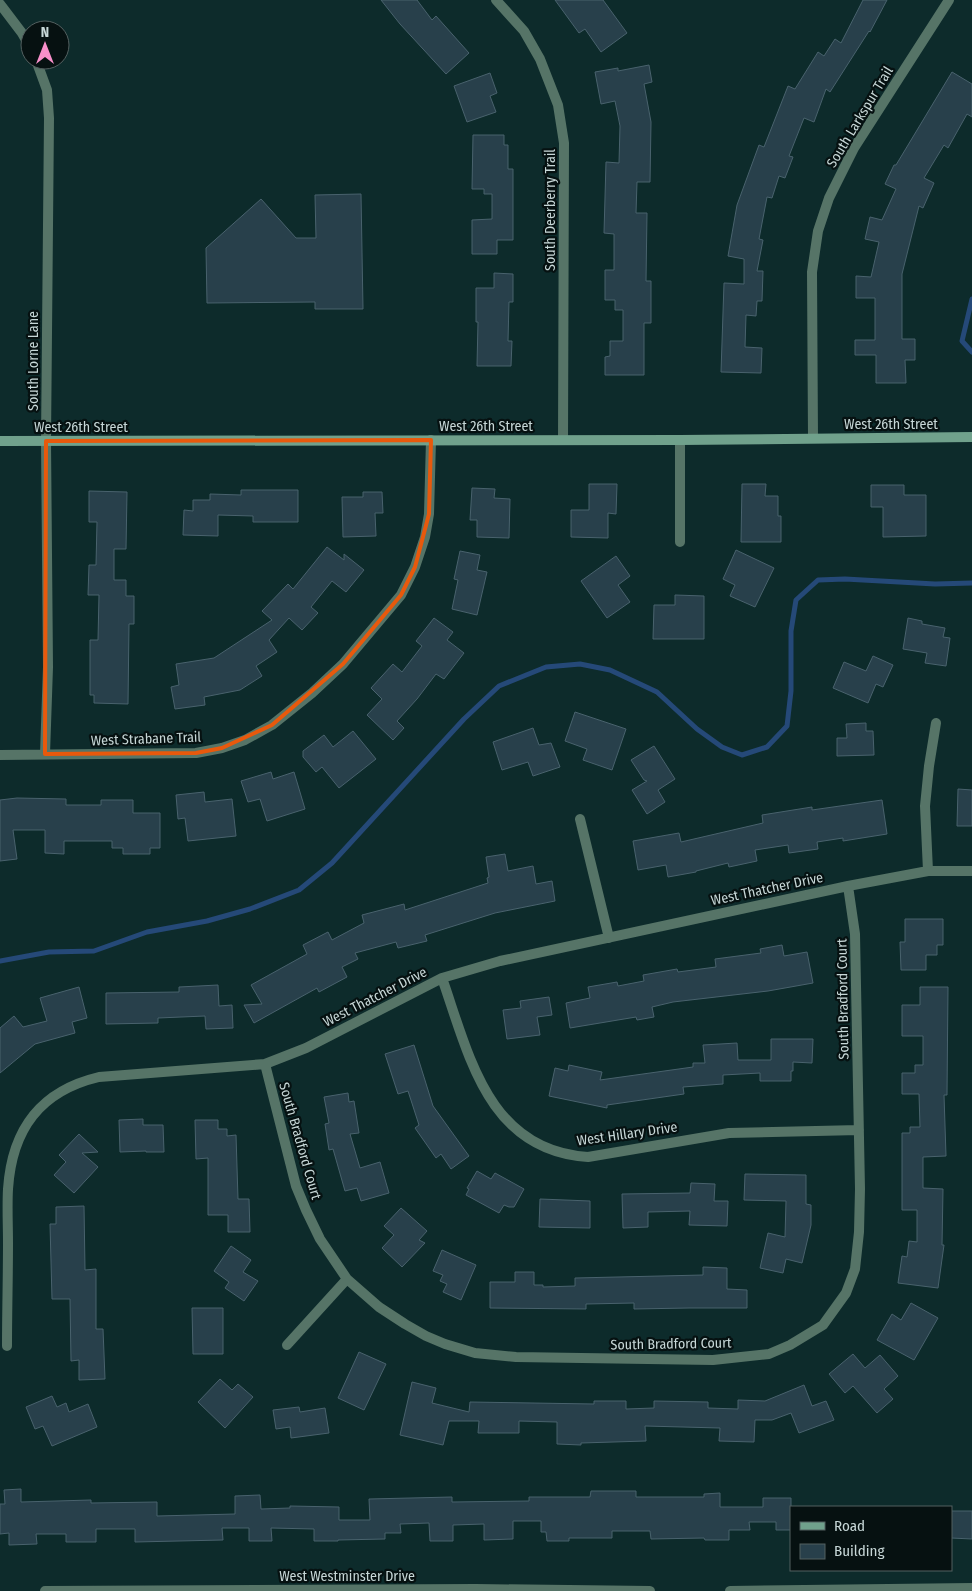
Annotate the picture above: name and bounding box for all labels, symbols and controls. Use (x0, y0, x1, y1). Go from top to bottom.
north arrow (20, 20, 70, 70)
text: N (41, 24, 49, 41)
street label: South Larkspur Trail (823, 63, 897, 171)
street label: South Deerberry Trail (542, 149, 559, 271)
street label: South Lorne Lane (25, 311, 42, 411)
street label: West 26th Street (844, 416, 938, 433)
street label: West 26th Street (439, 418, 533, 435)
street label: West 26th Street (34, 419, 128, 436)
street label: West Strabane Trail (91, 729, 202, 749)
street label: West Thatcher Drive (709, 869, 825, 909)
street label: South Bradford Court (833, 938, 853, 1060)
street label: West Thatcher Drive (320, 963, 430, 1031)
street label: South Bradford Court (275, 1080, 325, 1202)
street label: West Hillary Drive (576, 1119, 678, 1149)
street label: South Bradford Court (610, 1334, 732, 1354)
legend (790, 1506, 952, 1571)
text: Road (834, 1517, 865, 1535)
text: Building (834, 1542, 885, 1560)
street label: West Westminster Drive (279, 1568, 415, 1585)

